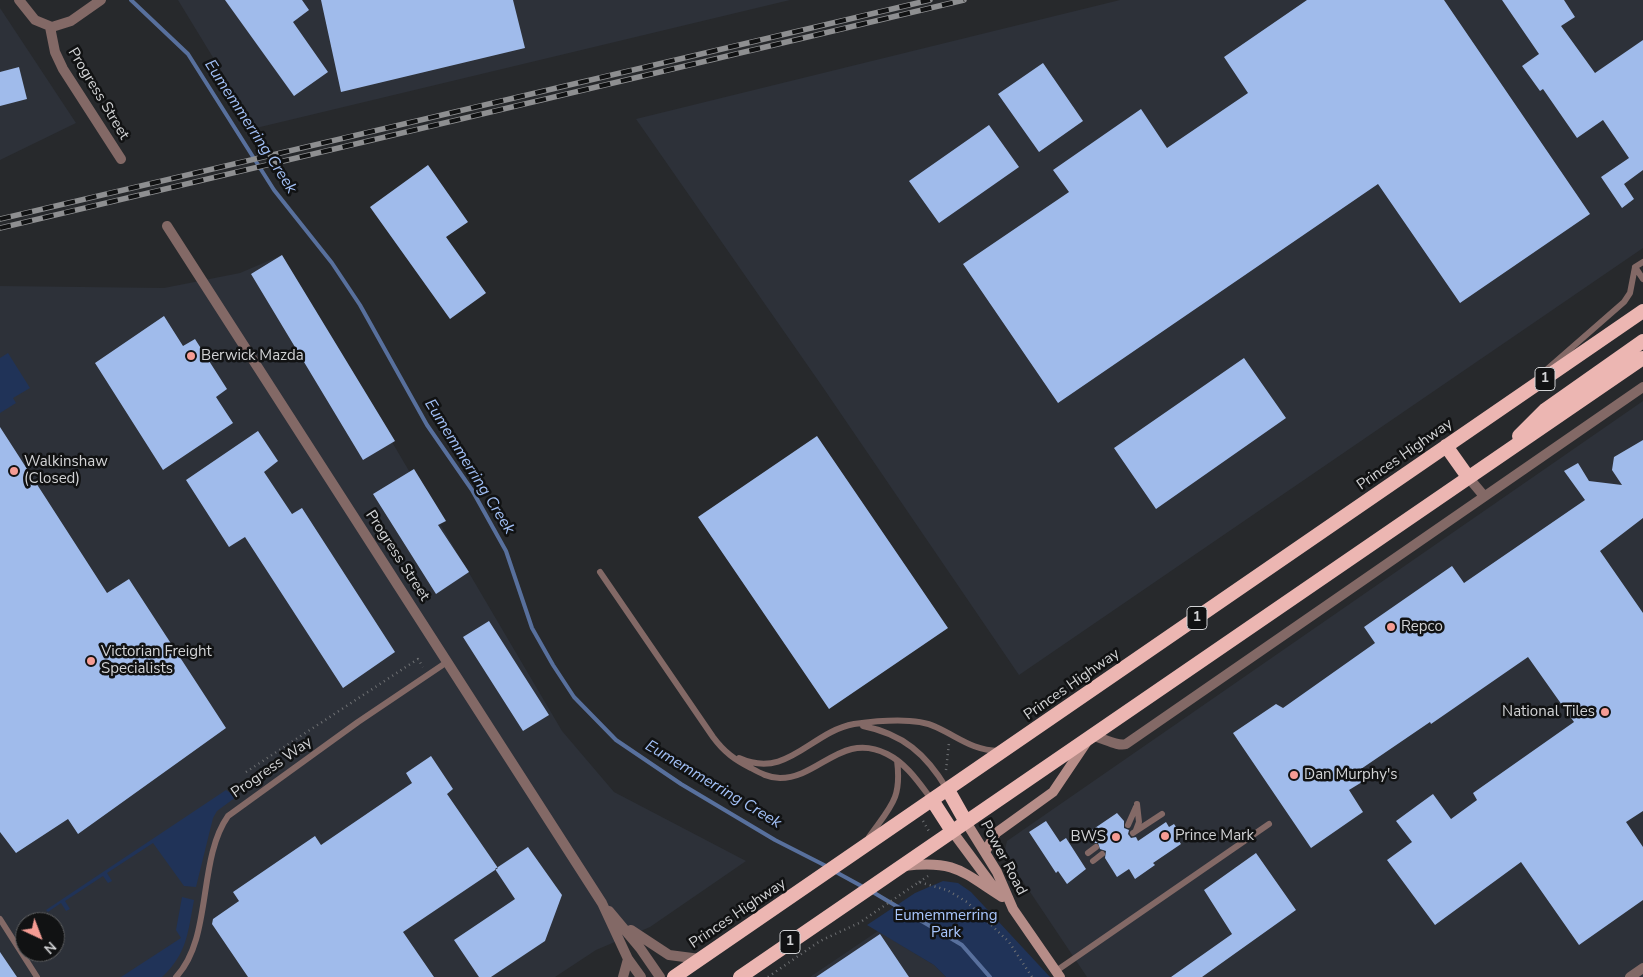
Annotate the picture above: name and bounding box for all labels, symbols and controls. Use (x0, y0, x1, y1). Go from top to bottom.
street label: Progress Street (63, 45, 133, 143)
water label: Eumemmerring Creek (200, 57, 300, 197)
place label: Berwick Mazda (201, 347, 304, 365)
marker: Berwick Mazda (185, 350, 197, 362)
road number: 1 (1535, 368, 1555, 390)
water label: Eumemmerring Creek (420, 396, 518, 538)
street label: Princes Highway (1354, 415, 1456, 495)
place label: Walkinshaw (Closed) (24, 453, 108, 488)
marker: Walkinshaw (Closed) (8, 465, 20, 477)
street label: Progress Street (361, 507, 433, 605)
road number: 1 (1187, 606, 1207, 630)
place label: Repco (1401, 618, 1443, 636)
marker: Repco (1385, 621, 1397, 633)
place label: Victorian Freight Specialists (101, 643, 212, 678)
street label: Princes Highway (1021, 645, 1123, 725)
marker: Victorian Freight Specialists (85, 655, 97, 667)
place label: National Tiles (1502, 703, 1595, 721)
marker: National Tiles (1599, 706, 1611, 718)
street label: Progress Way (228, 734, 316, 802)
water label: Eumemmerring Creek (641, 737, 785, 833)
place label: Dan Murphy's (1304, 766, 1397, 784)
marker: Dan Murphy's (1288, 769, 1300, 781)
street label: Power Road (976, 818, 1030, 898)
place label: Prince Mark (1175, 827, 1254, 845)
place label: BWS (1070, 828, 1106, 846)
marker: Prince Mark (1159, 830, 1171, 842)
marker: BWS (1110, 831, 1122, 843)
street label: Princes Highway (686, 875, 790, 953)
park label: Eumemmerring Park (894, 907, 998, 942)
north arrow (15, 912, 65, 962)
road number: 1 (780, 930, 800, 954)
text: N (40, 937, 60, 958)

